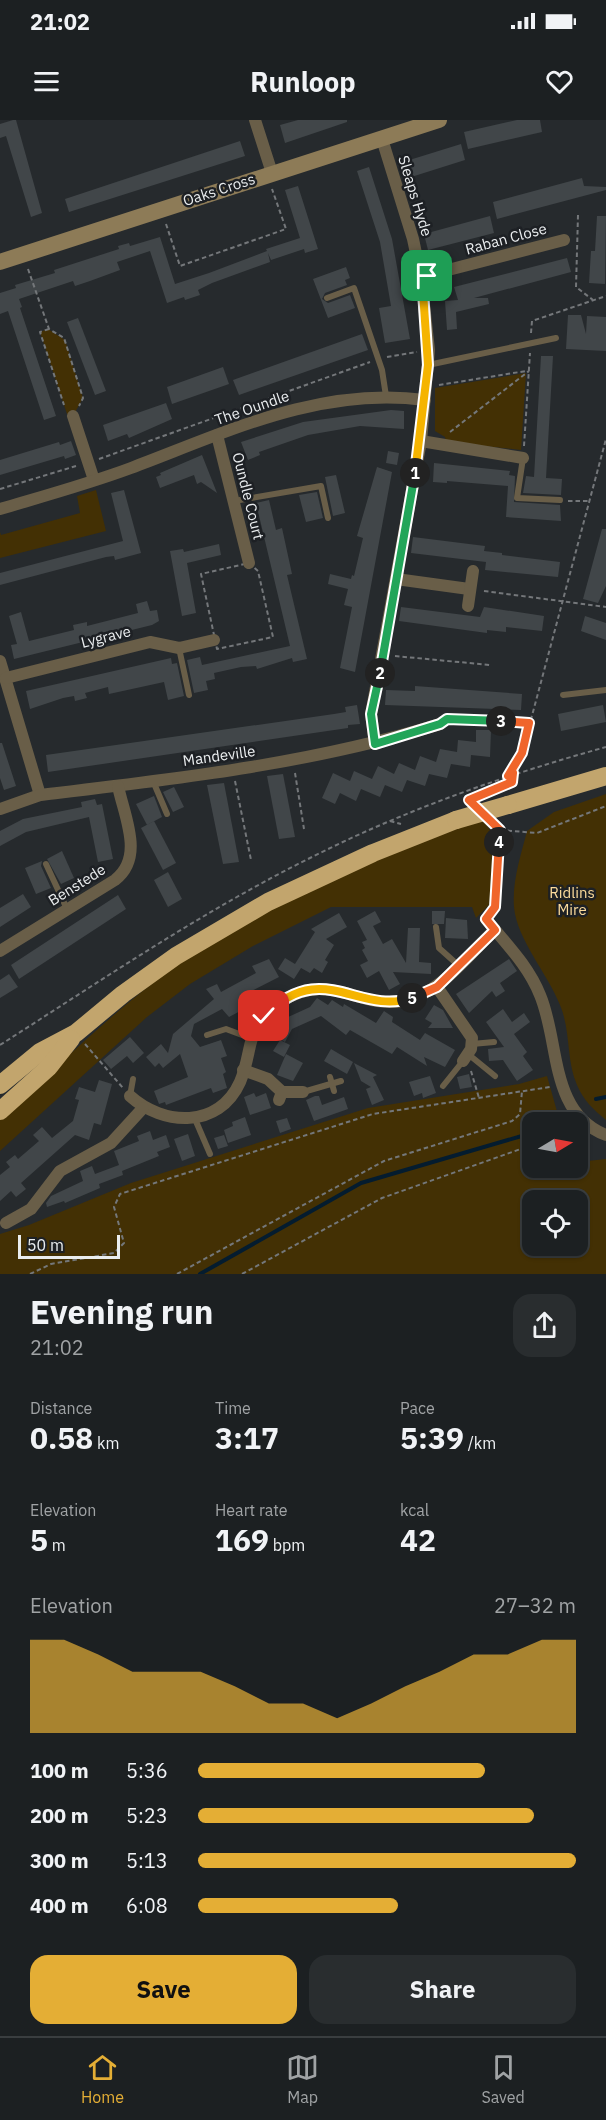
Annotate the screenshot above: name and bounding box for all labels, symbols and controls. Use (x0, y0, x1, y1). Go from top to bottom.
text: 21:02 (30, 7, 90, 36)
text: Runloop (250, 64, 356, 99)
icon: menu (30, 65, 63, 98)
icon: heart (543, 65, 576, 98)
street label: Sleaps Hyde (394, 153, 437, 239)
street label: Oaks Cross (180, 169, 257, 210)
street label: Raban Close (463, 219, 549, 259)
pin (401, 250, 452, 301)
icon: arrive (410, 259, 443, 292)
street label: The Oundle (212, 386, 292, 429)
street label: Oundle Court (228, 450, 269, 541)
pin: 1 (400, 458, 430, 488)
text: 1 (410, 463, 420, 483)
street label: Lygrave (79, 621, 133, 652)
pin: 2 (365, 658, 395, 688)
text: 2 (375, 663, 385, 683)
pin: 3 (486, 706, 516, 736)
text: 3 (496, 711, 506, 731)
street label: Mandeville (181, 741, 256, 770)
pin: 4 (484, 827, 514, 857)
text: 4 (494, 832, 504, 852)
street label: Benstede (45, 860, 109, 910)
park label: Ridlins Mire (549, 883, 595, 919)
pin: 5 (397, 983, 427, 1013)
text: 5 (407, 988, 417, 1008)
pin (238, 990, 289, 1041)
icon: check (247, 999, 280, 1032)
north arrow (522, 1112, 588, 1178)
map controls (522, 1112, 588, 1256)
button: locate (522, 1190, 588, 1256)
scale bar (18, 1232, 120, 1260)
text: 50 m (27, 1235, 64, 1255)
text: Evening run (30, 1290, 214, 1333)
button: share (513, 1294, 576, 1357)
text: 21:02 (30, 1334, 84, 1361)
text: Distance (30, 1398, 92, 1418)
text: Time (215, 1398, 251, 1418)
text: Pace (400, 1398, 435, 1418)
text: 0.58 (30, 1418, 93, 1457)
text: 3:17 (215, 1418, 279, 1457)
text: 5:39 (400, 1418, 464, 1457)
text: km (93, 1433, 120, 1453)
text: /km (464, 1433, 496, 1453)
text: Elevation (30, 1500, 96, 1520)
text: Heart rate (215, 1500, 288, 1520)
text: kcal (400, 1500, 429, 1520)
text: 5 (30, 1520, 48, 1559)
text: 169 (215, 1520, 269, 1559)
text: 42 (400, 1520, 436, 1559)
text: m (48, 1535, 66, 1555)
text: bpm (269, 1535, 305, 1555)
text: Elevation (30, 1592, 113, 1619)
text: 27–32 m (494, 1592, 576, 1619)
text: 100 m (30, 1757, 89, 1784)
text: 5:36 (126, 1757, 168, 1784)
text: 200 m (30, 1802, 89, 1829)
text: 5:23 (126, 1802, 168, 1829)
text: 300 m (30, 1847, 89, 1874)
text: 5:13 (126, 1847, 168, 1874)
text: 400 m (30, 1892, 89, 1919)
text: 6:08 (126, 1892, 168, 1919)
button: Save (30, 1955, 297, 2024)
button: Share (309, 1955, 576, 2024)
tab: Home (81, 2051, 124, 2107)
tab: Map (286, 2051, 319, 2107)
tab: Saved (481, 2051, 525, 2107)

